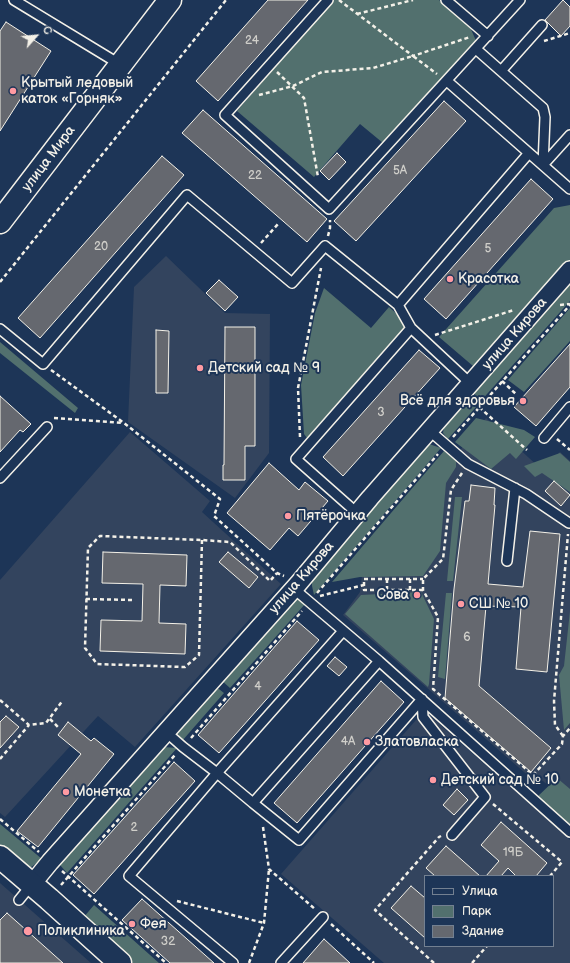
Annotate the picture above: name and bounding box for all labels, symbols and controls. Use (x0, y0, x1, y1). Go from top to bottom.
north arrow (16, 16, 56, 56)
text: С (40, 24, 55, 37)
house number: 24 (245, 34, 259, 48)
place label: Крытый ледовый каток «Горняк» (21, 75, 133, 108)
marker: Крытый ледовый каток «Горняк» (8, 86, 18, 96)
street label: улица Мира (19, 123, 79, 195)
house number: 5А (393, 164, 407, 178)
house number: 22 (248, 169, 262, 183)
house number: 20 (94, 240, 108, 254)
house number: 5 (485, 242, 491, 256)
place label: Красотка (458, 271, 519, 287)
marker: Красотка (445, 274, 455, 284)
street label: улица Кирова (479, 294, 551, 374)
place label: Детский сад № 9 (208, 360, 320, 376)
marker: Детский сад № 9 (195, 363, 205, 373)
place label: Всё для здоровья (400, 393, 515, 409)
marker: Всё для здоровья (518, 396, 528, 406)
house number: 3 (377, 406, 385, 420)
place label: Пятёрочка (296, 508, 366, 524)
marker: Пятёрочка (283, 511, 293, 521)
street label: улица Кирова (266, 538, 338, 618)
place label: Сова (377, 587, 409, 603)
marker: Сова (412, 590, 422, 600)
place label: СШ № 10 (469, 596, 528, 612)
marker: СШ № 10 (456, 599, 466, 609)
house number: 6 (463, 631, 471, 645)
house number: 4 (254, 680, 262, 694)
place label: Златовласка (375, 734, 459, 750)
house number: 4А (341, 735, 355, 749)
marker: Златовласка (362, 737, 372, 747)
place label: Детский сад № 10 (441, 772, 559, 788)
marker: Детский сад № 10 (428, 775, 438, 785)
place label: Монетка (74, 784, 131, 800)
marker: Монетка (61, 787, 71, 797)
house number: 2 (130, 821, 138, 835)
house number: 19Б (503, 846, 523, 860)
legend (424, 875, 554, 947)
text: Улица (462, 884, 498, 899)
text: Парк (462, 904, 491, 919)
place label: Фея (140, 916, 166, 932)
marker: Фея (127, 919, 137, 929)
place label: Поликлиника (37, 923, 125, 939)
text: Здание (462, 924, 504, 939)
marker: Поликлиника (22, 925, 34, 937)
house number: 32 (161, 935, 175, 949)

